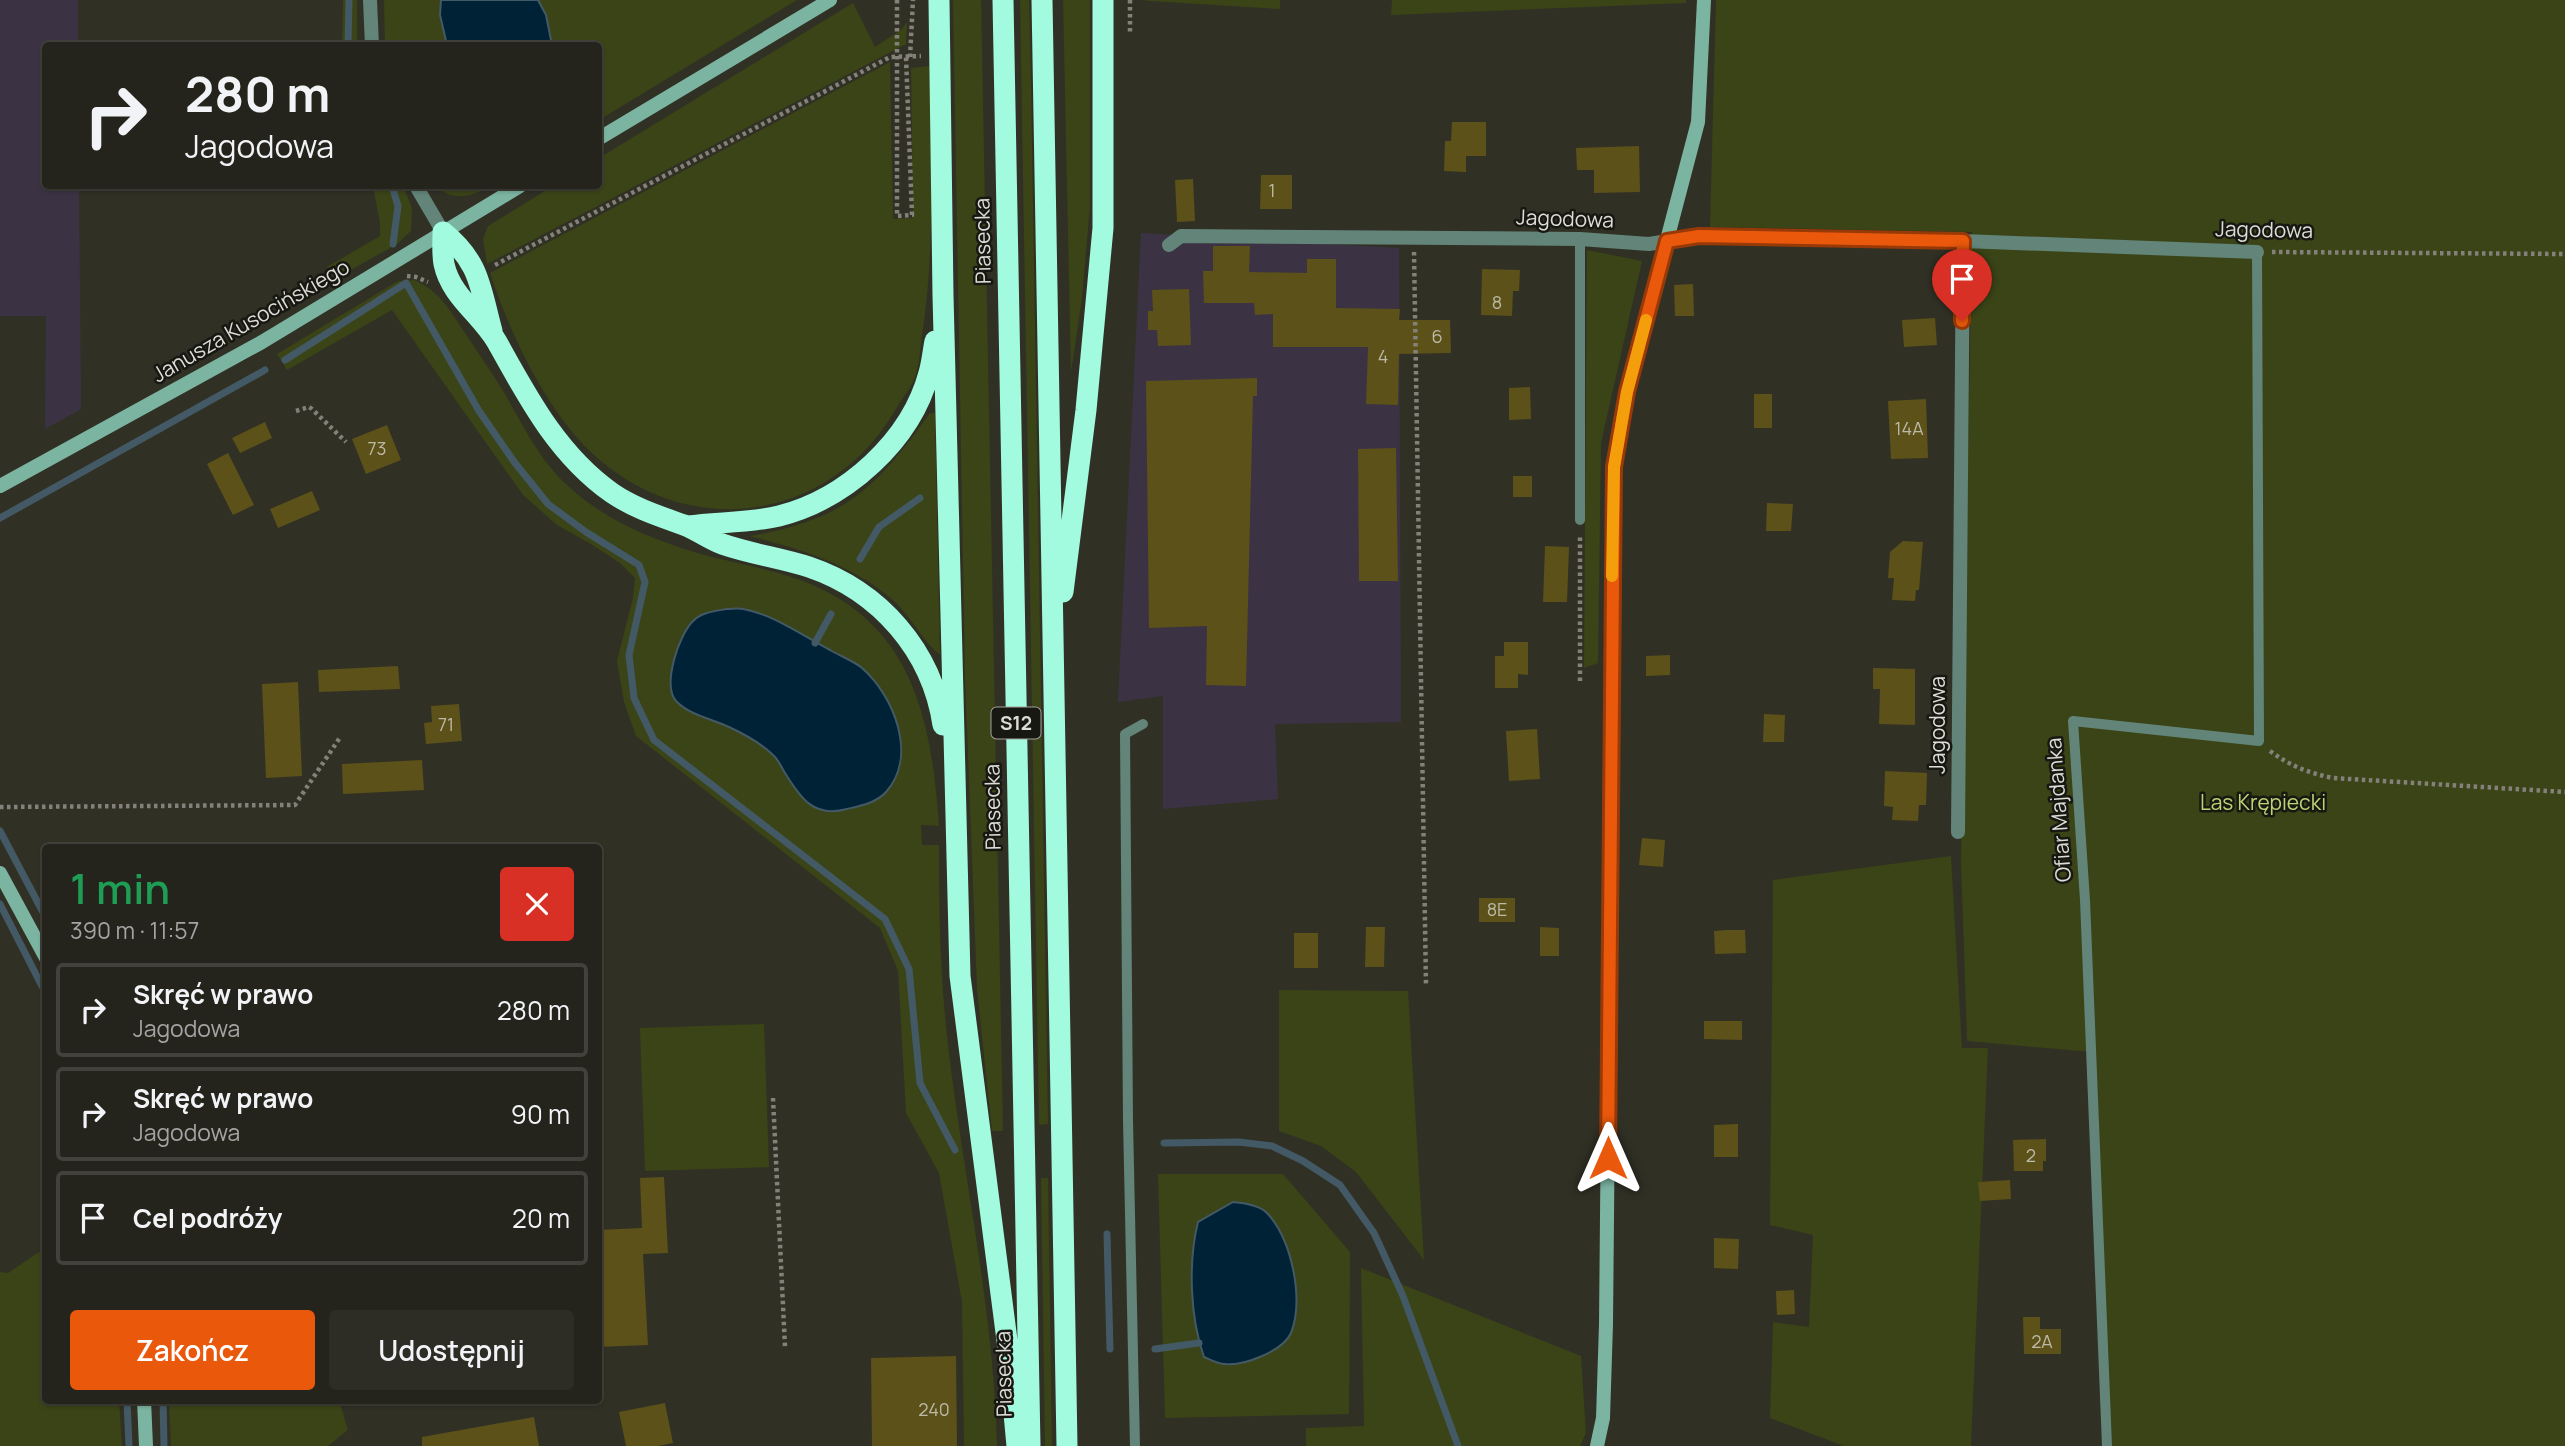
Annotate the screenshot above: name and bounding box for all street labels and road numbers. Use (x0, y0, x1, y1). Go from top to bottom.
street label: Piasecka (967, 198, 997, 284)
street label: Jagodowa (1516, 202, 1614, 234)
street label: Jagodowa (2215, 214, 2313, 244)
street label: Janusza Kusocińskiego (147, 252, 354, 388)
street label: Jagodowa (1923, 676, 1951, 774)
road number: S12 (992, 708, 1040, 738)
street label: Ofiar Majdanka (2039, 737, 2077, 883)
street label: Piasecka (977, 764, 1007, 850)
street label: Piasecka (988, 1331, 1018, 1417)

